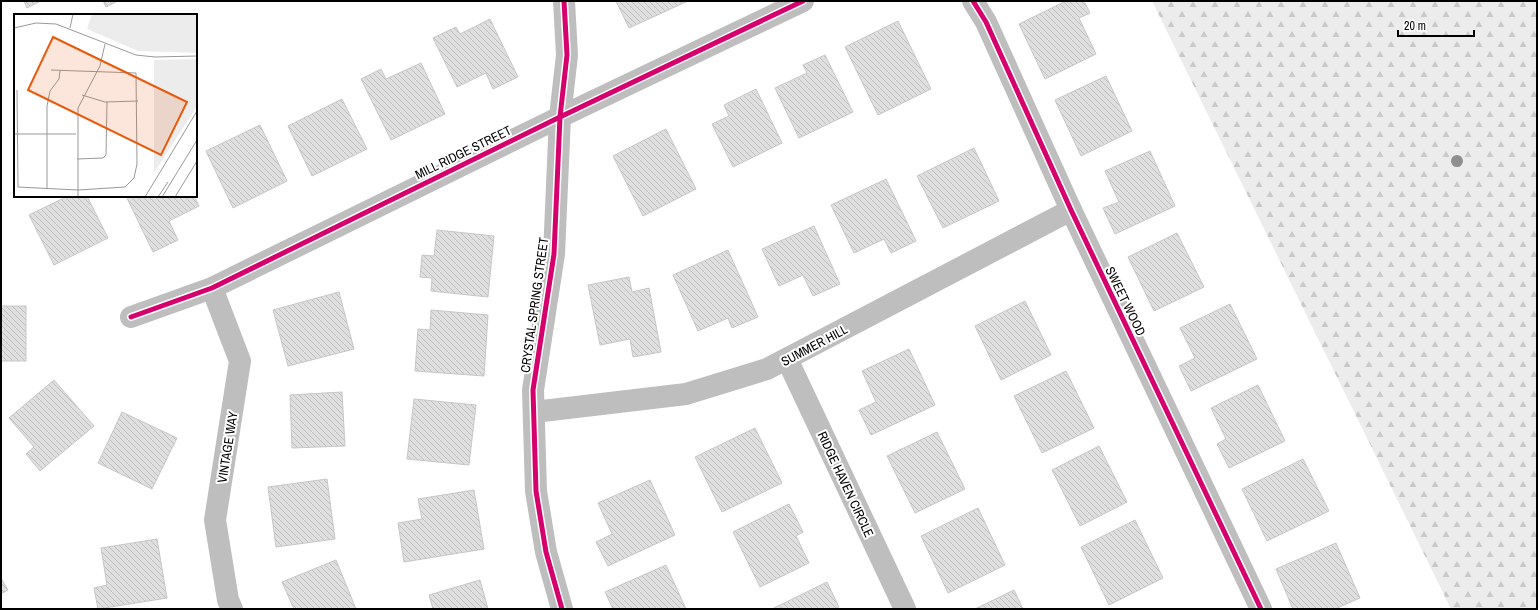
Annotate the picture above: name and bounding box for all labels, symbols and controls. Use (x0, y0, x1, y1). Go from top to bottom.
scale bar (1398, 12, 1474, 38)
inset map (14, 14, 197, 197)
text: 20 m (1404, 18, 1426, 34)
street label: MILL RIDGE STREET (412, 122, 515, 183)
street label: CRYSTAL SPRING STREET (517, 236, 552, 374)
street label: SWEET WOOD (1101, 264, 1150, 339)
street label: SUMMER HILL (778, 321, 850, 370)
street label: VINTAGE WAY (213, 410, 242, 484)
street label: RIDGE HAVEN CIRCLE (814, 429, 877, 540)

